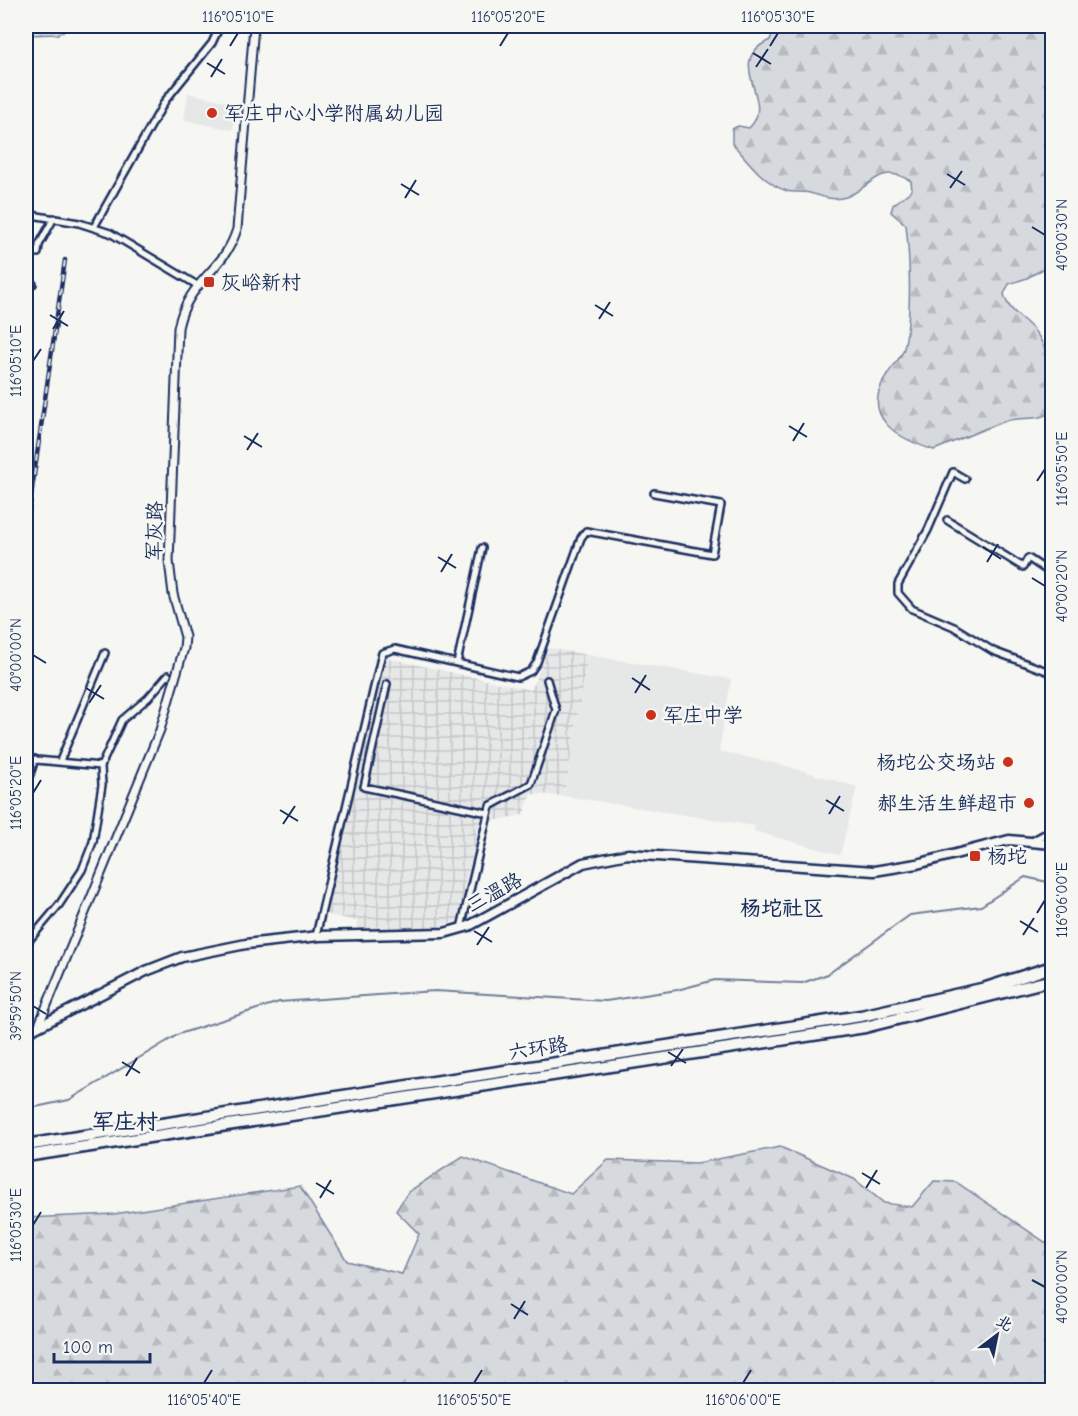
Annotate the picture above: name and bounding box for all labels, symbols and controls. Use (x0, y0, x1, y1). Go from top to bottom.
text: 116°05'10"E (202, 8, 274, 26)
text: 116°05'20"E (471, 8, 545, 26)
text: 116°05'30"E (741, 8, 815, 26)
place label: 军庄中心小学附属幼儿园 (224, 102, 444, 125)
marker: 军庄中心小学附属幼儿园 (205, 106, 219, 120)
text: 40°00'30"N (1053, 199, 1071, 271)
place label: 灰峪新村 (221, 271, 301, 294)
marker: 灰峪新村 (202, 275, 216, 289)
text: 116°05'10"E (7, 325, 25, 397)
text: 116°05'50"E (1053, 432, 1071, 506)
street label: 军灰路 (142, 500, 167, 561)
text: 40°00'20"N (1053, 550, 1071, 622)
text: 40°00'00"N (7, 618, 25, 692)
place label: 军庄中学 (663, 704, 743, 727)
marker: 军庄中学 (644, 708, 658, 722)
place label: 杨坨公交场站 (876, 751, 996, 774)
marker: 杨坨公交场站 (1001, 755, 1015, 769)
text: 116°05'20"E (7, 756, 25, 830)
place label: 郝生活生鲜超市 (877, 792, 1017, 815)
marker: 郝生活生鲜超市 (1022, 796, 1036, 810)
place label: 杨坨 (987, 845, 1027, 868)
marker: 杨坨 (968, 849, 982, 863)
text: 116°06'00"E (1053, 862, 1071, 938)
street label: 三温路 (462, 867, 527, 917)
district label: 杨坨社区 (740, 896, 824, 920)
text: 39°59'50"N (7, 971, 25, 1041)
street label: 六环路 (507, 1032, 570, 1065)
district label: 军庄村 (92, 1109, 158, 1135)
text: 116°05'30"E (7, 1188, 25, 1262)
text: 40°00'00"N (1053, 1250, 1071, 1324)
north arrow (967, 1305, 1027, 1365)
text: 北 (993, 1311, 1016, 1335)
scale bar (54, 1326, 150, 1364)
text: 100 m (63, 1337, 113, 1358)
text: 116°05'40"E (167, 1391, 241, 1409)
text: 116°05'50"E (437, 1391, 511, 1409)
text: 116°06'00"E (705, 1391, 781, 1409)

